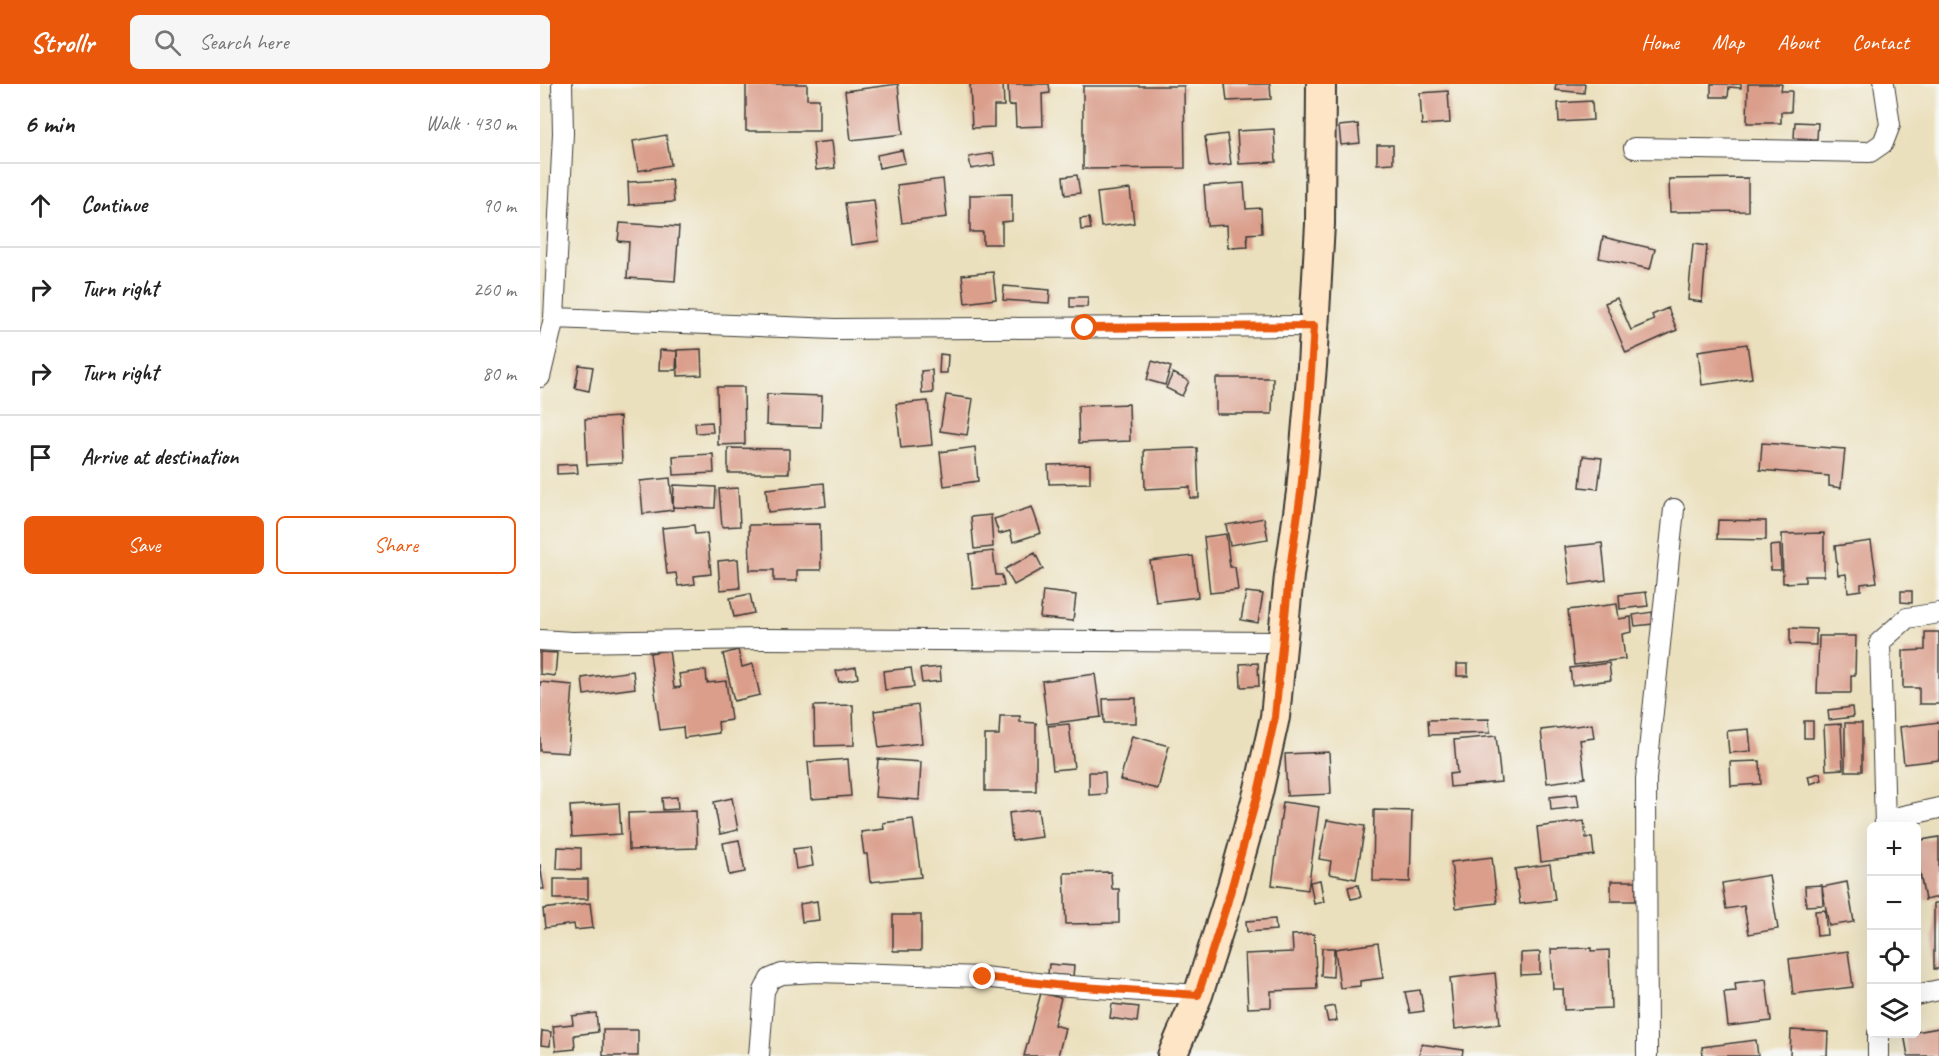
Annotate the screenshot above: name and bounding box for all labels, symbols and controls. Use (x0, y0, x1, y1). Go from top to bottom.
search box (130, 15, 550, 69)
text: Strollr (30, 25, 94, 60)
icon: search (151, 26, 184, 59)
text: Search here (199, 28, 289, 56)
text: Home (1641, 29, 1679, 55)
text: Map (1712, 29, 1744, 55)
text: About (1777, 29, 1819, 55)
text: Contact (1852, 29, 1909, 55)
text: 6 min (24, 107, 74, 140)
text: Walk · 430 m (426, 111, 516, 136)
icon: ahead (24, 189, 57, 222)
text: Continue (81, 191, 147, 219)
text: 90 m (482, 193, 516, 218)
icon: right (24, 273, 57, 306)
text: Turn right (81, 275, 158, 303)
text: 260 m (473, 277, 516, 302)
route start (1071, 314, 1097, 340)
icon: right (24, 357, 57, 390)
text: Turn right (81, 359, 158, 387)
text: 80 m (482, 361, 516, 386)
icon: arrive (24, 441, 57, 474)
text: Arrive at destination (81, 443, 238, 471)
button: Save (24, 516, 264, 574)
button: Share (276, 516, 516, 574)
map controls (1867, 822, 1921, 1038)
button: + (1867, 822, 1921, 876)
button: − (1867, 876, 1921, 930)
button: locate (1867, 930, 1921, 984)
route end (969, 963, 995, 989)
button: layers (1867, 984, 1921, 1038)

